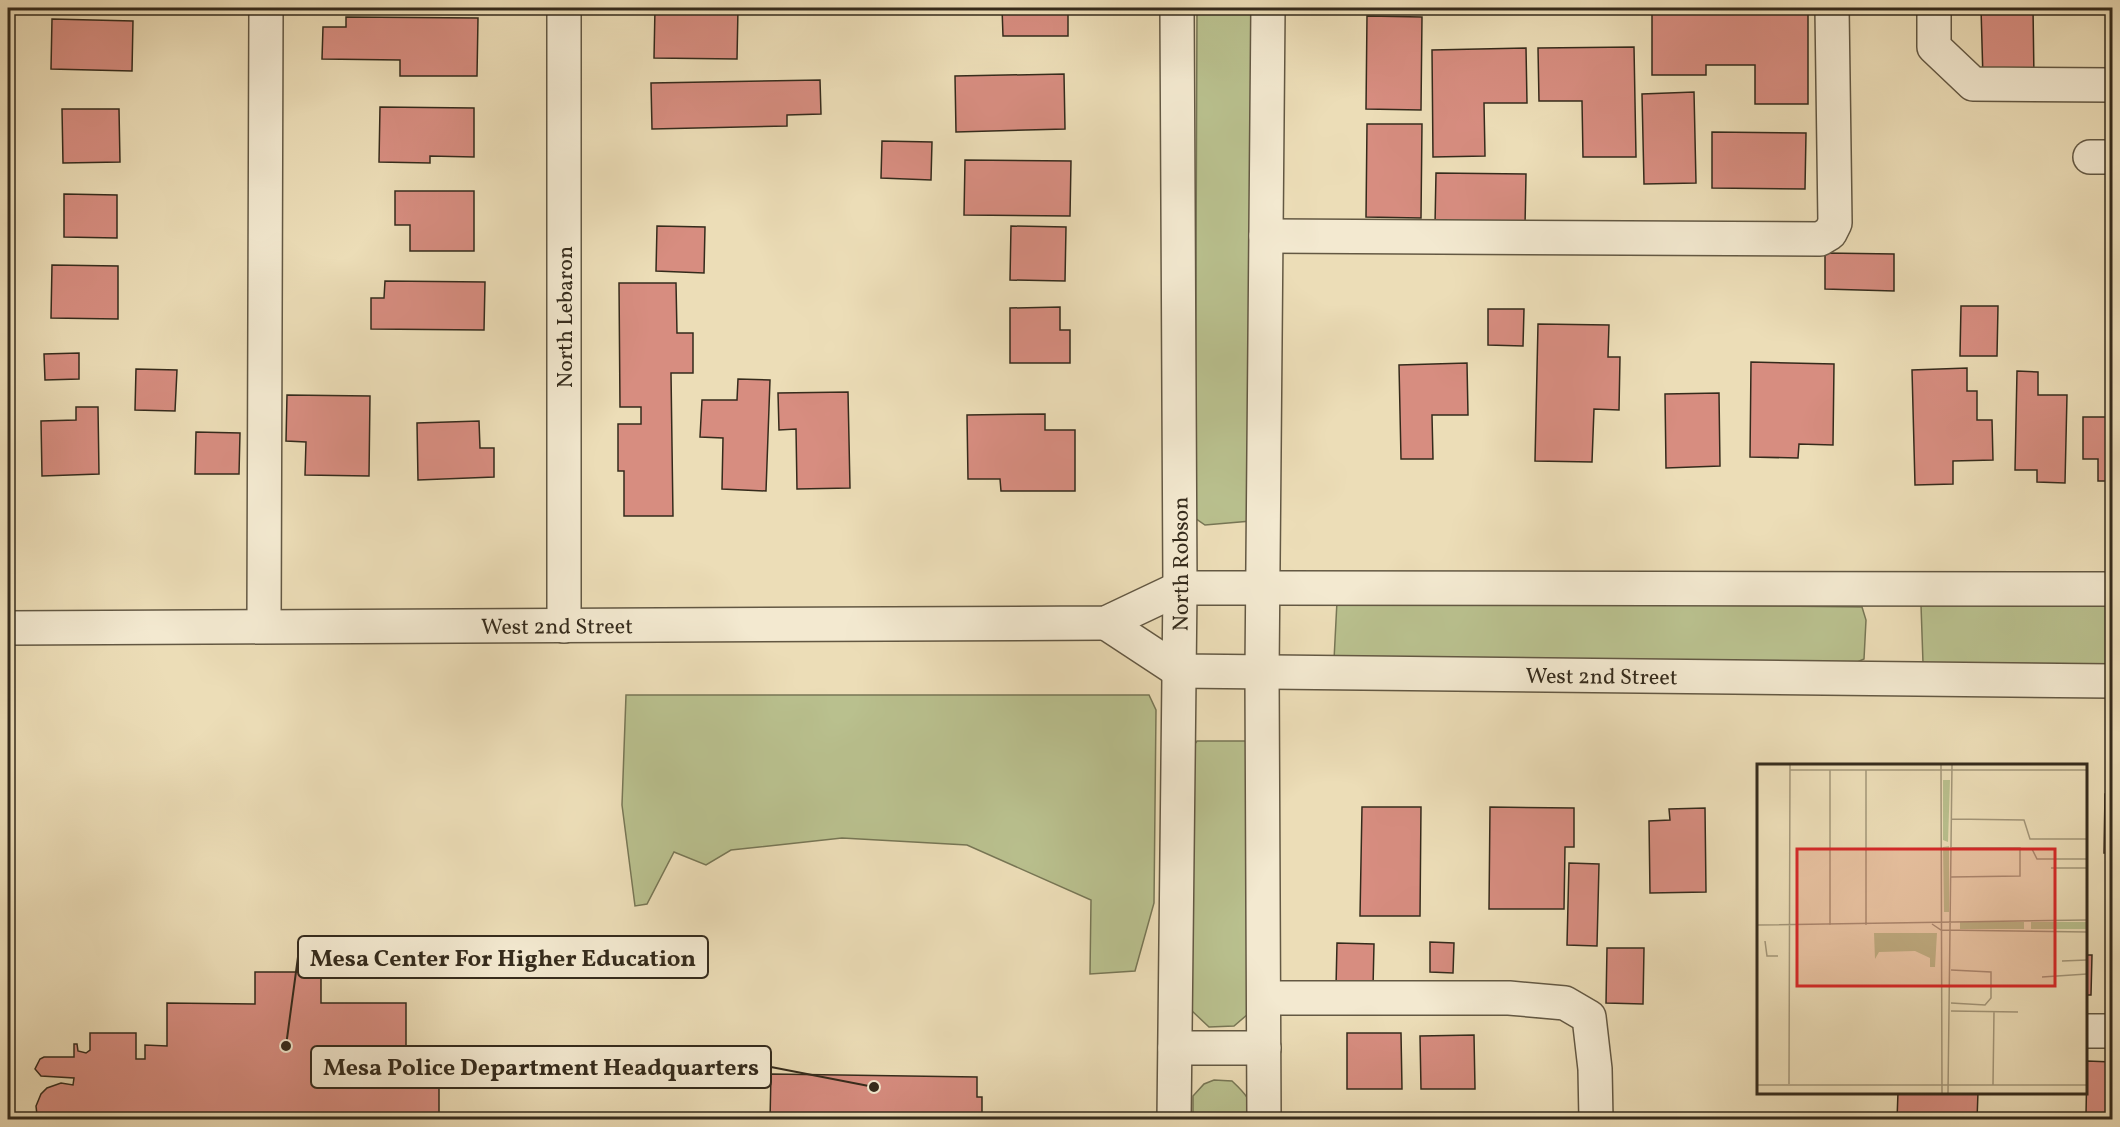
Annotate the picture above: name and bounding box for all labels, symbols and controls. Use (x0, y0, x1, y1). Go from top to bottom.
street label: North Lebaron (551, 246, 582, 388)
street label: North Robson (1167, 496, 1198, 632)
street label: West 2nd Street (481, 612, 633, 644)
street label: West 2nd Street (1526, 662, 1678, 694)
inset map (1757, 764, 2087, 1094)
callout: Mesa Center For Higher Education (298, 936, 708, 978)
text: Mesa Center For Higher Education (310, 943, 696, 977)
callout: Mesa Police Department Headquarters (311, 1046, 771, 1088)
text: Mesa Police Department Headquarters (323, 1052, 759, 1086)

